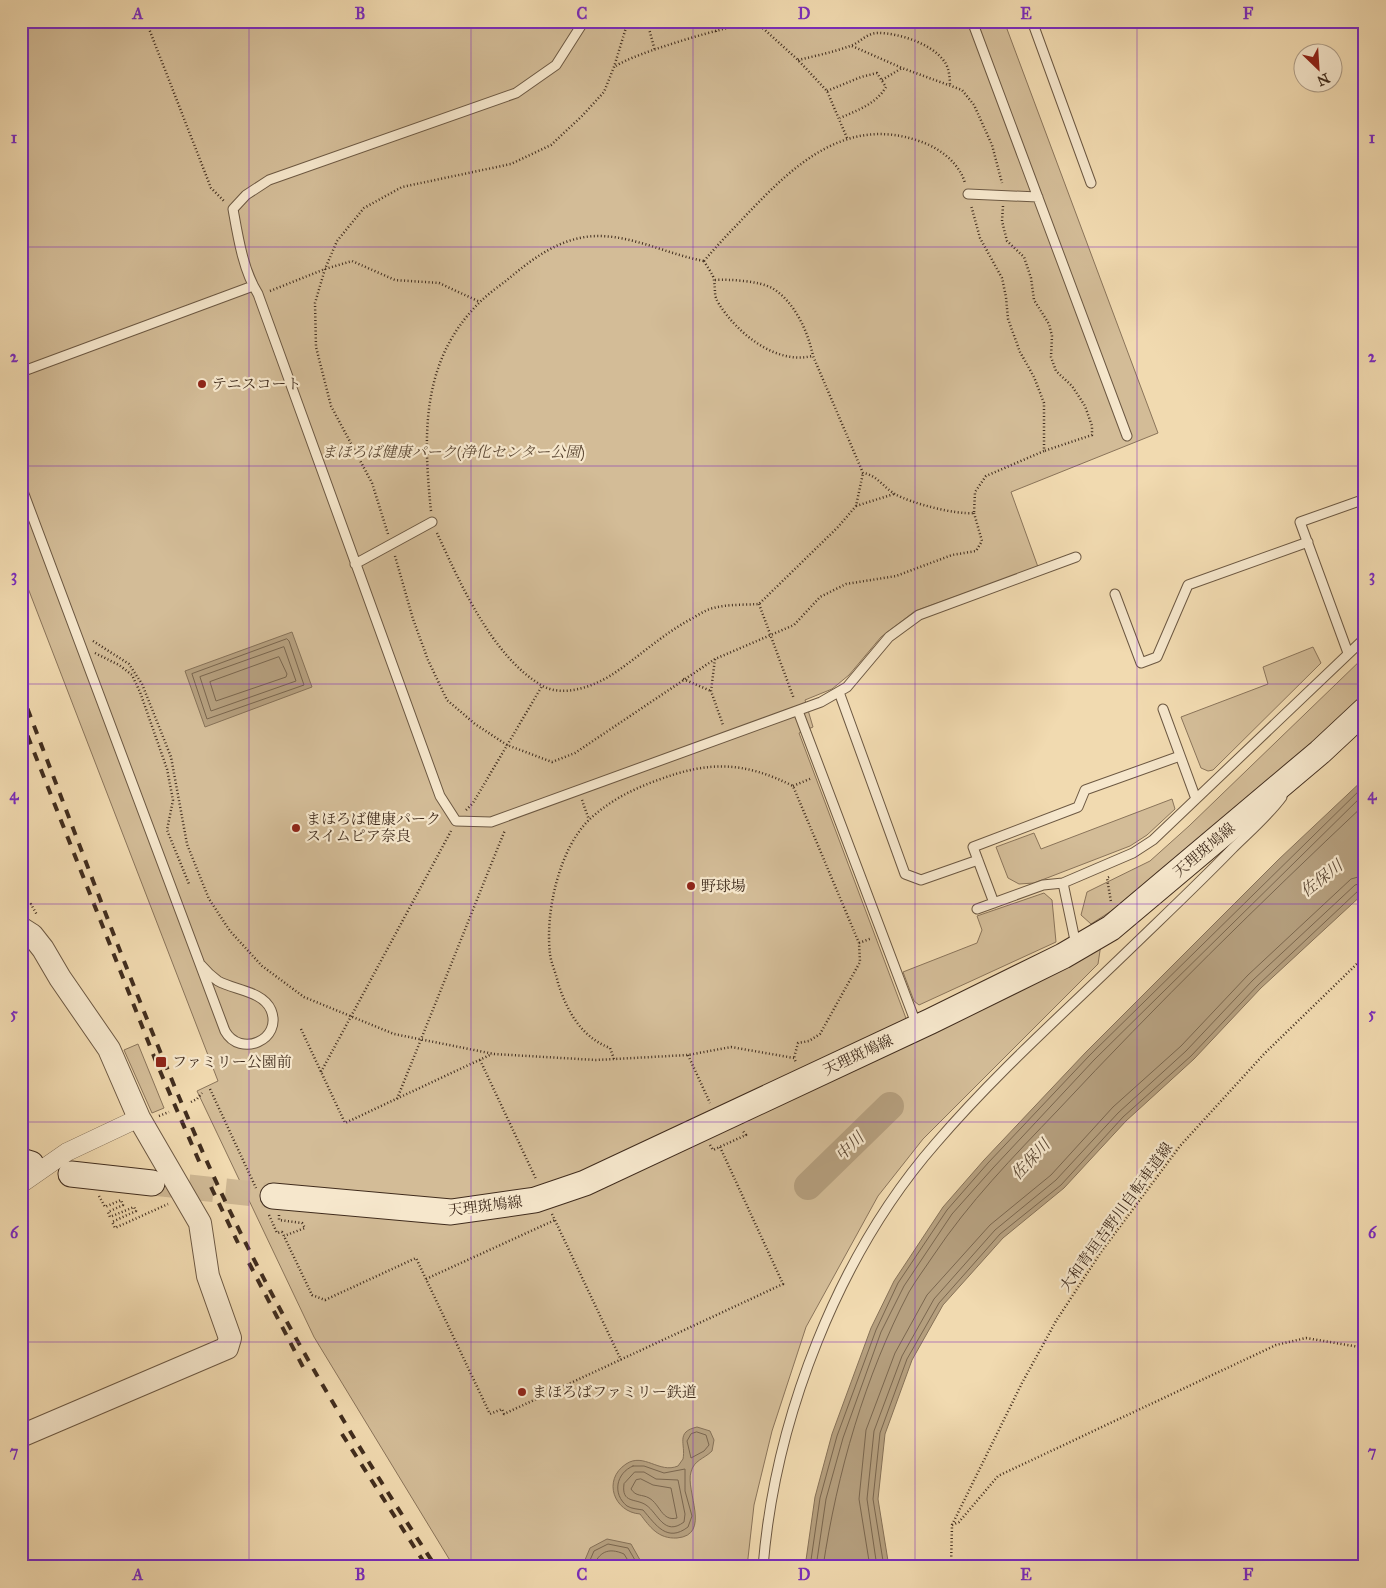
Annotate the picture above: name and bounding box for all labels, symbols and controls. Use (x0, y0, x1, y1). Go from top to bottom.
text: A (132, 4, 144, 23)
text: B (355, 4, 365, 23)
text: C (577, 4, 588, 23)
text: D (798, 4, 811, 23)
text: E (1020, 4, 1032, 23)
text: F (1243, 4, 1254, 23)
north arrow (1294, 42, 1344, 92)
text: N (1314, 69, 1332, 90)
text: 1 (11, 128, 18, 147)
text: 1 (1369, 128, 1376, 147)
text: 2 (10, 347, 19, 366)
text: 2 (1368, 347, 1377, 366)
place label: テニスコート (212, 375, 301, 393)
marker: テニスコート (196, 378, 208, 390)
park label: まほろば健康パーク(浄化センター公園) (322, 443, 584, 462)
text: 3 (11, 566, 17, 586)
text: 3 (1369, 566, 1375, 586)
text: 4 (10, 785, 20, 805)
text: 4 (1368, 785, 1378, 805)
place label: まほろば健康パーク スイムピア奈良 (306, 810, 441, 845)
street label: 天理斑鳩線 (1169, 819, 1239, 881)
marker: まほろば健康パーク スイムピア奈良 (290, 822, 302, 834)
water label: 佐保川 (1297, 855, 1348, 901)
place label: 野球場 (701, 877, 746, 895)
marker: 野球場 (685, 880, 697, 892)
text: 5 (10, 1004, 18, 1023)
text: 5 (1368, 1004, 1376, 1023)
street label: 天理斑鳩線 (820, 1031, 896, 1079)
place label: ファミリー公園前 (172, 1053, 292, 1071)
marker: ファミリー公園前 (154, 1055, 168, 1069)
water label: 中川 (831, 1127, 869, 1164)
water label: 佐保川 (1007, 1134, 1055, 1183)
street label: 大和青垣吉野川自転車道線 (1056, 1139, 1176, 1295)
street label: 天理斑鳩線 (447, 1192, 523, 1220)
text: 6 (10, 1223, 19, 1242)
text: 6 (1368, 1223, 1377, 1242)
place label: まほろばファミリー鉄道 (532, 1383, 697, 1401)
marker: まほろばファミリー鉄道 (516, 1386, 528, 1398)
text: 7 (10, 1442, 19, 1461)
text: 7 (1368, 1442, 1377, 1461)
text: A (132, 1565, 144, 1584)
text: B (355, 1565, 365, 1584)
text: C (577, 1565, 588, 1584)
text: D (798, 1565, 811, 1584)
text: E (1020, 1565, 1032, 1584)
text: F (1243, 1565, 1254, 1584)

